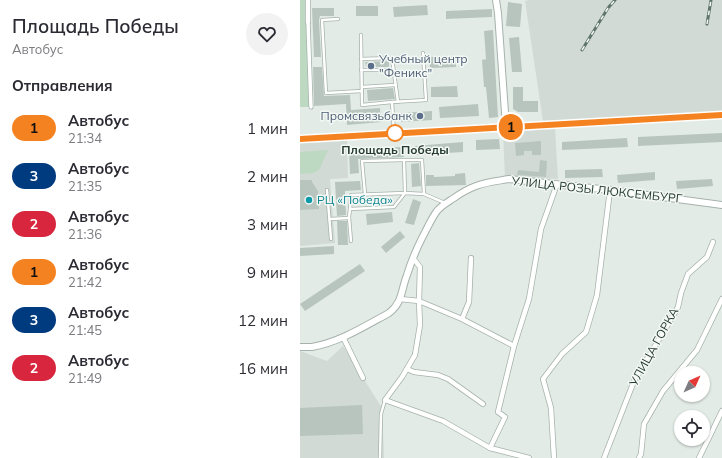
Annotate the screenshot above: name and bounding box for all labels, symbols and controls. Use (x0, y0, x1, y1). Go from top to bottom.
button: heart (246, 13, 288, 55)
text: Площадь Победы (12, 14, 179, 38)
text: Автобус (12, 41, 63, 57)
place label: Учебный центр "Феникс" (378, 51, 468, 80)
marker: Учебный центр "Феникс" (366, 61, 376, 71)
text: Отправления (12, 76, 113, 95)
place label: Промсвязьбанк (320, 108, 413, 123)
text: Автобус (68, 111, 129, 130)
marker: Промсвязьбанк (415, 111, 425, 121)
line badge: 1 (498, 114, 524, 140)
text: 1 (507, 118, 515, 136)
text: 1 (30, 119, 38, 137)
text: 1 мин (247, 119, 288, 138)
marker: Площадь Победы (386, 124, 404, 142)
text: 21:34 (68, 130, 102, 146)
place label: Площадь Победы (341, 142, 449, 157)
text: Автобус (68, 159, 129, 178)
text: 3 (30, 167, 38, 185)
text: 2 мин (247, 167, 288, 186)
street label: УЛИЦА РОЗЫ ЛЮКСЕМБУРГ (510, 173, 684, 206)
text: 21:35 (68, 178, 102, 194)
place label: РЦ «Победа» (317, 192, 393, 207)
marker: РЦ «Победа» (304, 195, 314, 205)
text: Автобус (68, 207, 129, 226)
text: 2 (30, 215, 38, 233)
text: 3 мин (247, 215, 288, 234)
text: 21:36 (68, 226, 102, 242)
text: Автобус (68, 255, 129, 274)
text: 1 (30, 263, 38, 281)
text: 9 мин (247, 263, 288, 282)
text: 21:42 (68, 274, 102, 290)
text: Автобус (68, 303, 129, 322)
street label: УЛИЦА ГОРКА (625, 305, 681, 390)
text: 3 (30, 311, 38, 329)
text: 12 мин (238, 311, 288, 330)
text: 21:45 (68, 322, 102, 338)
text: Автобус (68, 351, 129, 370)
text: 2 (30, 359, 38, 377)
text: 16 мин (238, 359, 288, 378)
north arrow (674, 366, 710, 402)
map controls (674, 366, 710, 446)
text: 21:49 (68, 370, 102, 386)
button: locate (674, 410, 710, 446)

